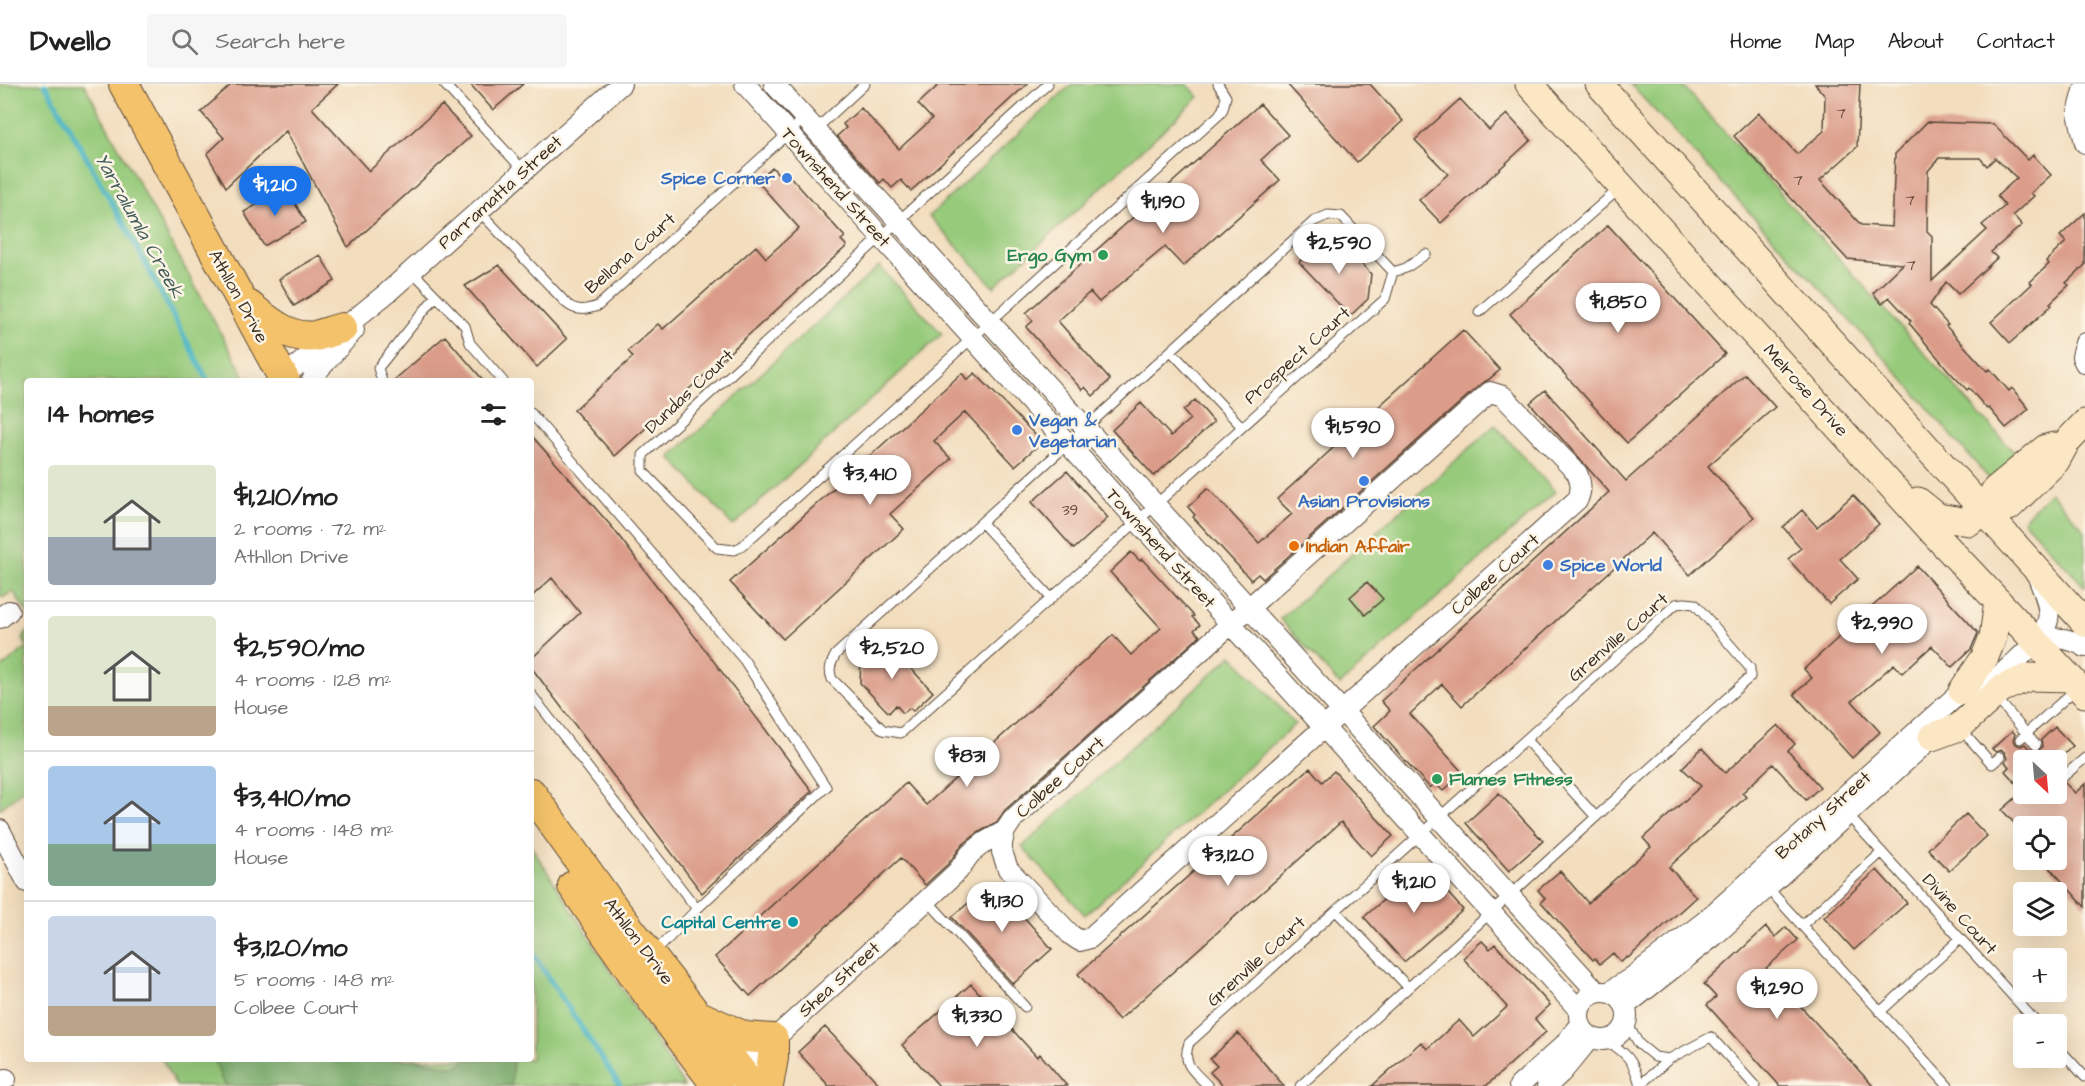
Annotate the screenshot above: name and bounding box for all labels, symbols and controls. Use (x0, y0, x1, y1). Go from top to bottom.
search box (147, 14, 567, 68)
text: Dwello (30, 22, 111, 61)
icon: search (168, 25, 201, 58)
text: Search here (216, 26, 345, 57)
text: Home (1730, 27, 1782, 56)
text: Map (1815, 27, 1855, 56)
text: About (1888, 27, 1944, 56)
text: Contact (1977, 27, 2055, 56)
house number: 7 (1836, 103, 1846, 124)
street label: Townshend Street (775, 122, 897, 253)
street label: Parramatta Street (433, 129, 568, 255)
water label: Yarralumla Creek (88, 148, 191, 304)
pin: $1,210 (226, 166, 324, 217)
place label: Spice Corner (660, 166, 775, 191)
house number: 7 (1793, 170, 1803, 191)
text: $1,210 (253, 171, 297, 199)
marker: Spice Corner (780, 171, 794, 185)
pin: $1,190 (1114, 183, 1212, 234)
text: $1,190 (1141, 188, 1185, 216)
house number: 7 (1905, 190, 1915, 211)
street label: Bellona Court (580, 206, 682, 300)
pin: $2,590 (1290, 224, 1388, 275)
text: $2,590 (1307, 229, 1371, 257)
place label: Ergo Gym (1007, 243, 1092, 269)
street label: Athllon Drive (203, 245, 275, 348)
marker: Ergo Gym (1096, 248, 1110, 262)
house number: 7 (1906, 255, 1916, 276)
pin: $1,850 (1569, 283, 1667, 334)
text: $1,850 (1590, 288, 1647, 316)
street label: Prospect Court (1239, 300, 1357, 410)
street label: Melrose Drive (1757, 339, 1854, 442)
street label: Dundas Court (639, 343, 740, 439)
text: 14 homes (48, 396, 154, 432)
icon: filters (477, 398, 510, 431)
place label: Vegan & Vegetarian (1028, 408, 1116, 455)
pin: $1,590 (1304, 408, 1402, 459)
text: $1,590 (1325, 413, 1381, 441)
marker: Vegan & Vegetarian (1010, 423, 1024, 437)
pin: $3,410 (821, 455, 919, 506)
text: $3,410 (843, 460, 897, 488)
marker: Asian Provisions (1357, 474, 1371, 488)
text: $1,210/mo (234, 479, 338, 515)
street label: Townshend Street (1100, 483, 1222, 614)
icon: home (96, 489, 168, 561)
place label: Asian Provisions (1298, 489, 1430, 514)
house number: 39 (1062, 500, 1078, 521)
text: 2 rooms · 72 m² (234, 515, 386, 543)
street label: Colbee Court (1445, 527, 1546, 621)
place label: Indian Affair (1306, 534, 1410, 559)
marker: Indian Affair (1287, 539, 1301, 553)
text: Athllon Drive (234, 543, 349, 571)
place label: Spice World (1559, 553, 1662, 578)
marker: Spice World (1541, 558, 1555, 572)
street label: Grenville Court (1563, 586, 1674, 688)
pin: $2,990 (1833, 604, 1931, 655)
text: $2,990 (1851, 609, 1913, 637)
pin: $2,520 (843, 629, 941, 680)
text: $2,590/mo (234, 630, 364, 666)
text: $2,520 (860, 634, 924, 662)
icon: home (96, 640, 168, 712)
text: 4 rooms · 128 m² (234, 666, 392, 694)
text: House (234, 694, 288, 722)
street label: Colbee Court (1010, 730, 1111, 824)
pin: $831 (931, 737, 1003, 788)
text: $831 (949, 742, 985, 770)
north arrow (2013, 750, 2067, 804)
map controls (2013, 750, 2067, 1068)
street label: Botany Street (1770, 765, 1878, 866)
place label: Flames Fitness (1449, 767, 1573, 792)
marker: Flames Fitness (1430, 772, 1444, 786)
text: $3,410/mo (234, 780, 350, 816)
icon: home (96, 790, 168, 862)
text: 4 rooms · 148 m² (234, 816, 394, 844)
button: locate (2013, 816, 2067, 870)
pin: $3,120 (1179, 836, 1277, 887)
text: $3,120 (1202, 841, 1254, 869)
text: House (234, 844, 288, 872)
pin: $1,210 (1365, 863, 1463, 914)
text: $1,210 (1392, 868, 1436, 896)
street label: Divine Court (1916, 868, 2003, 961)
pin: $1,130 (953, 882, 1051, 933)
button: layers (2013, 882, 2067, 936)
text: $1,130 (981, 887, 1023, 915)
street label: Athllon Drive (598, 893, 680, 990)
place label: Capital Centre (661, 910, 781, 935)
street label: Grenville Court (1202, 910, 1312, 1012)
marker: Capital Centre (786, 915, 800, 929)
text: $3,120/mo (234, 930, 348, 966)
street label: Shea Street (793, 935, 886, 1023)
icon: home (96, 940, 168, 1012)
button: + (2013, 948, 2067, 1002)
text: 5 rooms · 148 m² (234, 966, 394, 994)
pin: $1,290 (1728, 969, 1826, 1020)
text: $1,290 (1751, 974, 1803, 1002)
text: Colbee Court (234, 994, 358, 1022)
pin: $1,330 (928, 997, 1026, 1048)
text: $1,330 (952, 1002, 1002, 1030)
button: − (2013, 1014, 2067, 1068)

